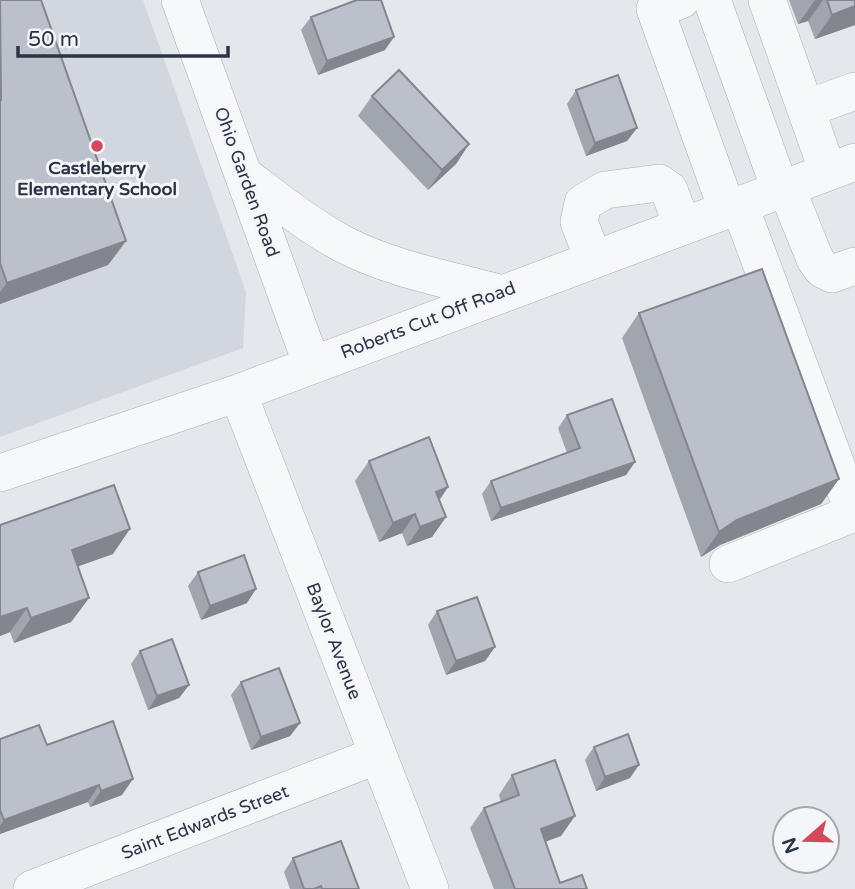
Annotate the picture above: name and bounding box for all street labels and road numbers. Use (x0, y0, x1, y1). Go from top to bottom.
street label: Ohio Garden Road (210, 104, 284, 260)
street label: Roberts Cut Off Road (337, 276, 519, 364)
street label: Baylor Avenue (302, 579, 366, 703)
street label: Saint Edwards Street (118, 780, 292, 864)

